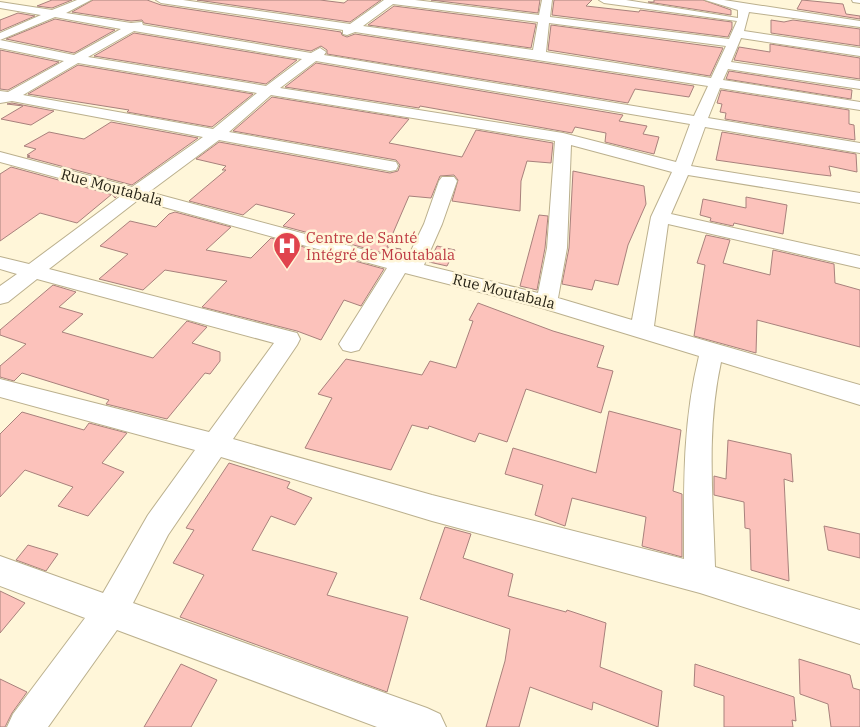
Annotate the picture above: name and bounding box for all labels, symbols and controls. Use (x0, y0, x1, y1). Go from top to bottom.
street label: Rue Moutabala (59, 164, 165, 210)
place label: Centre de Santé Intégré de Moutabala (306, 228, 455, 264)
hospital icon: Centre de Santé Intégré de Moutabala (272, 231, 302, 270)
street label: Rue Moutabala (451, 269, 557, 313)

